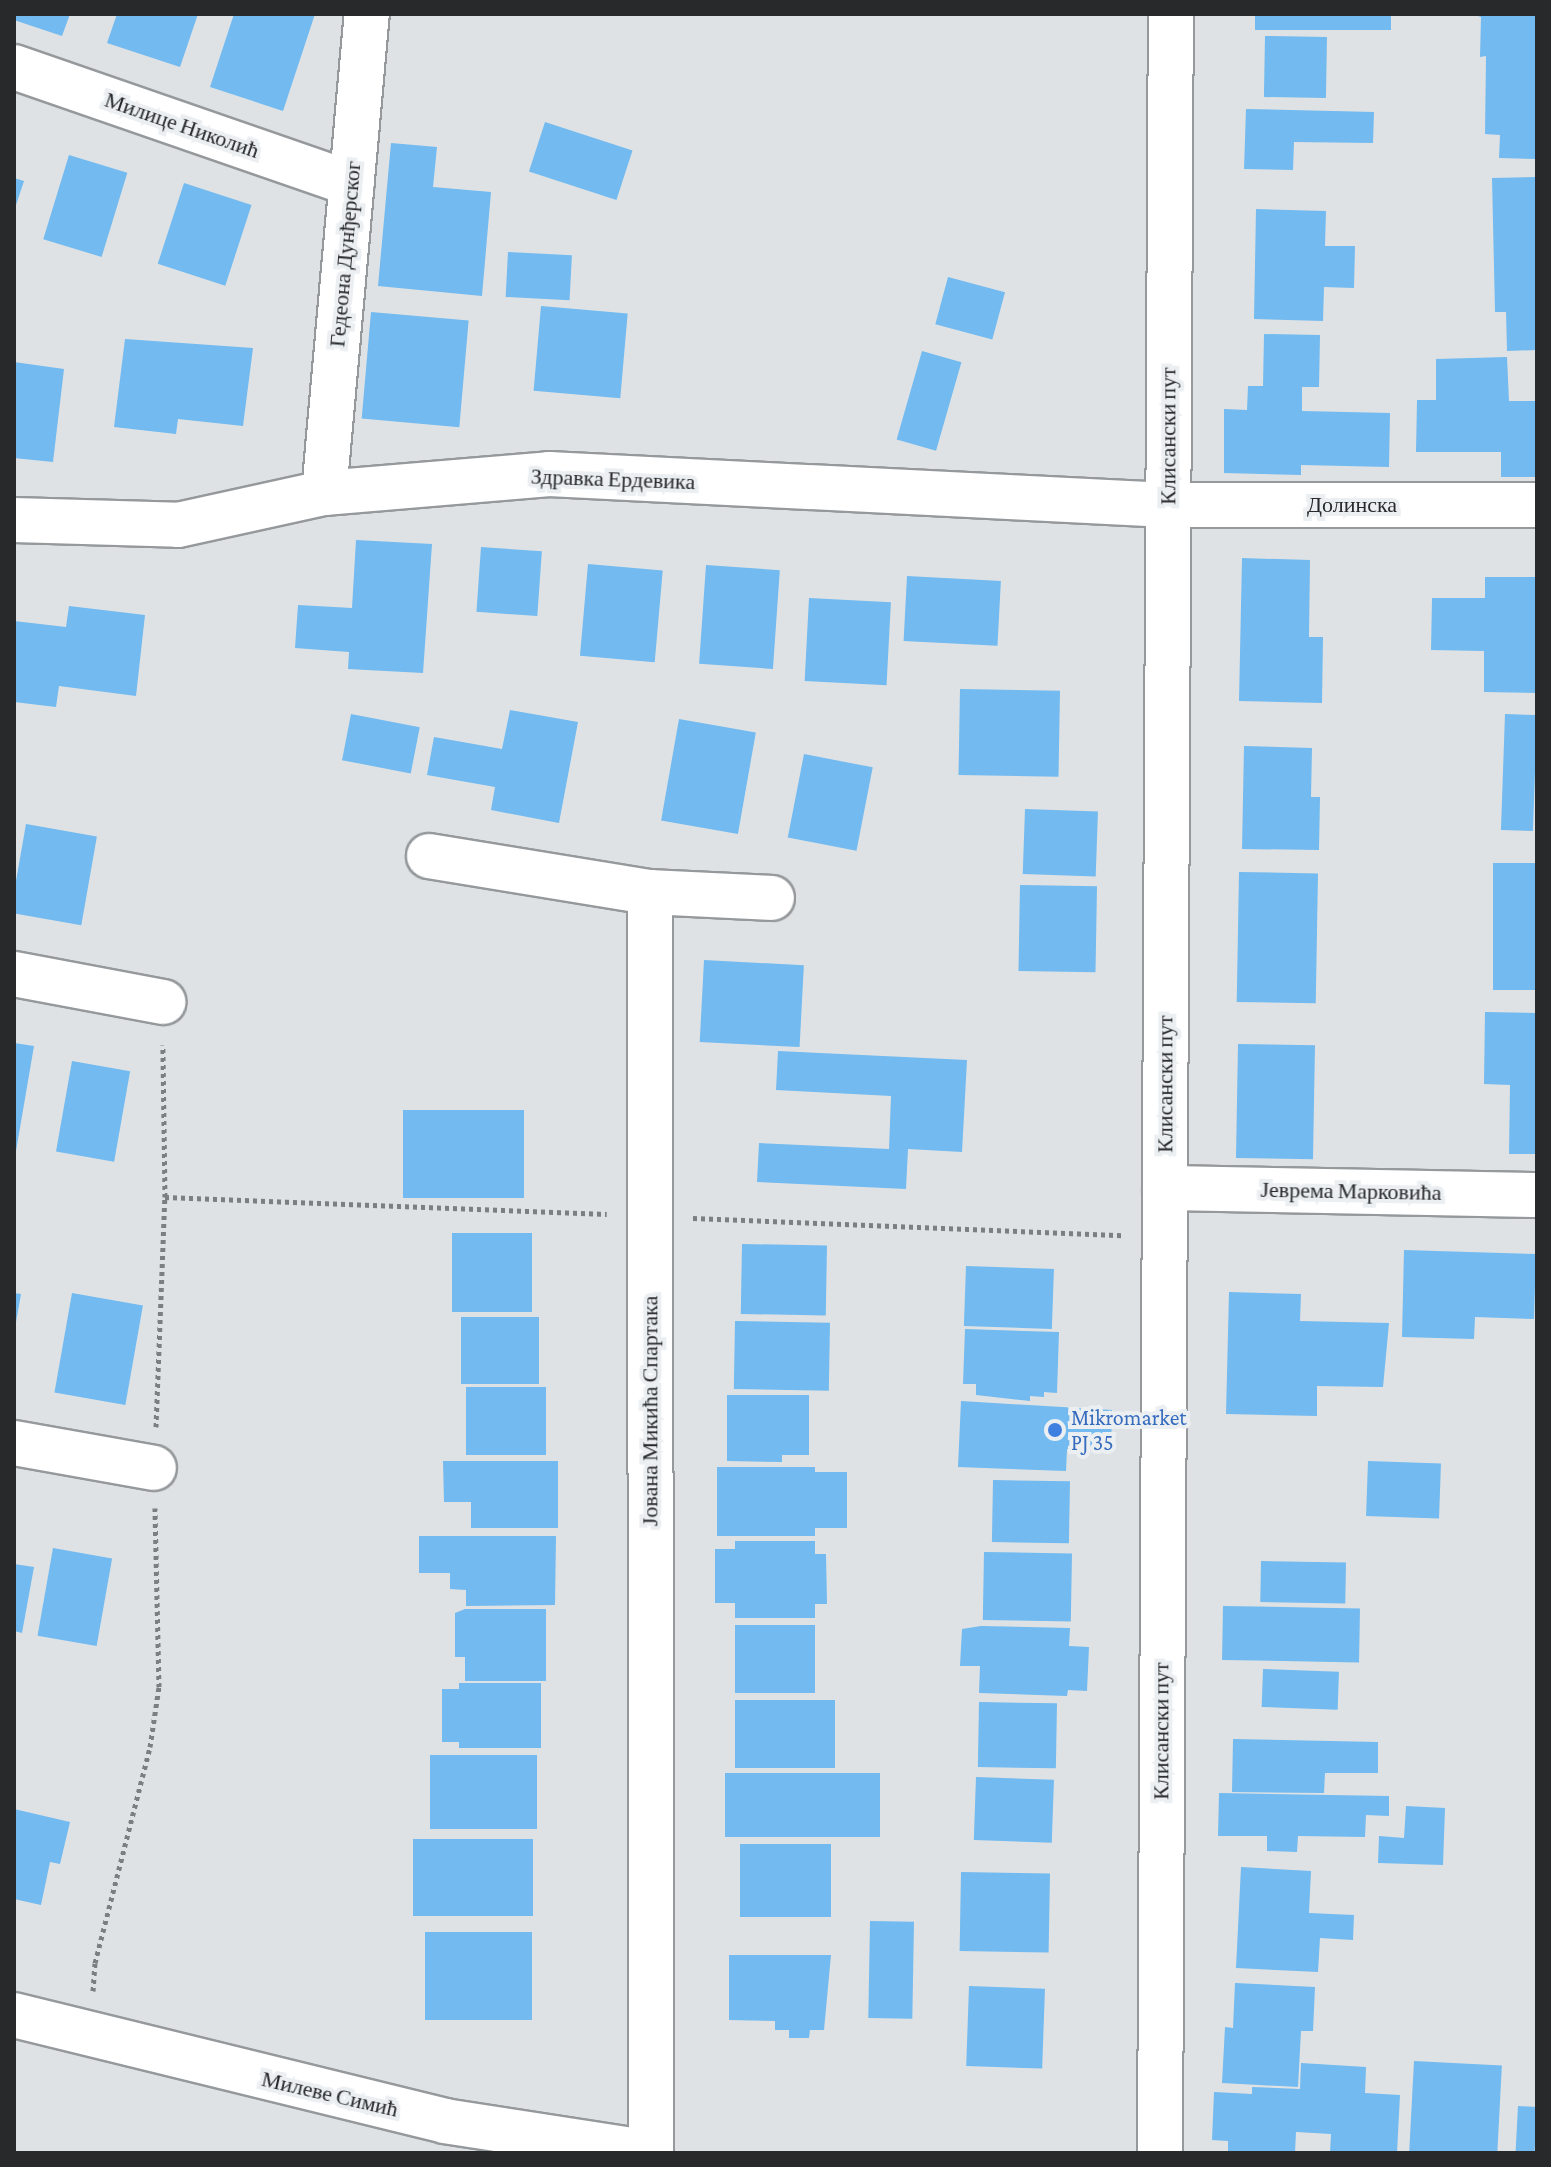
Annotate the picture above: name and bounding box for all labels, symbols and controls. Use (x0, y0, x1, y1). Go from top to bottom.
street label: Милице Николић (101, 86, 263, 164)
street label: Гедеона Дунђерског (324, 160, 366, 348)
street label: Клисански пут (1155, 367, 1181, 505)
street label: Здравка Ердевика (530, 463, 696, 495)
street label: Долинска (1307, 492, 1397, 518)
street label: Клисански пут (1152, 1015, 1178, 1153)
street label: Јеврема Марковића (1260, 1176, 1442, 1206)
street label: Јована Микића Спартака (637, 1296, 663, 1526)
place label: Mikromarket PJ 35 (1071, 1404, 1187, 1456)
marker: Mikromarket PJ 35 (1046, 1421, 1064, 1439)
street label: Клисански пут (1148, 1662, 1174, 1800)
street label: Милеве Симић (259, 2065, 401, 2123)

